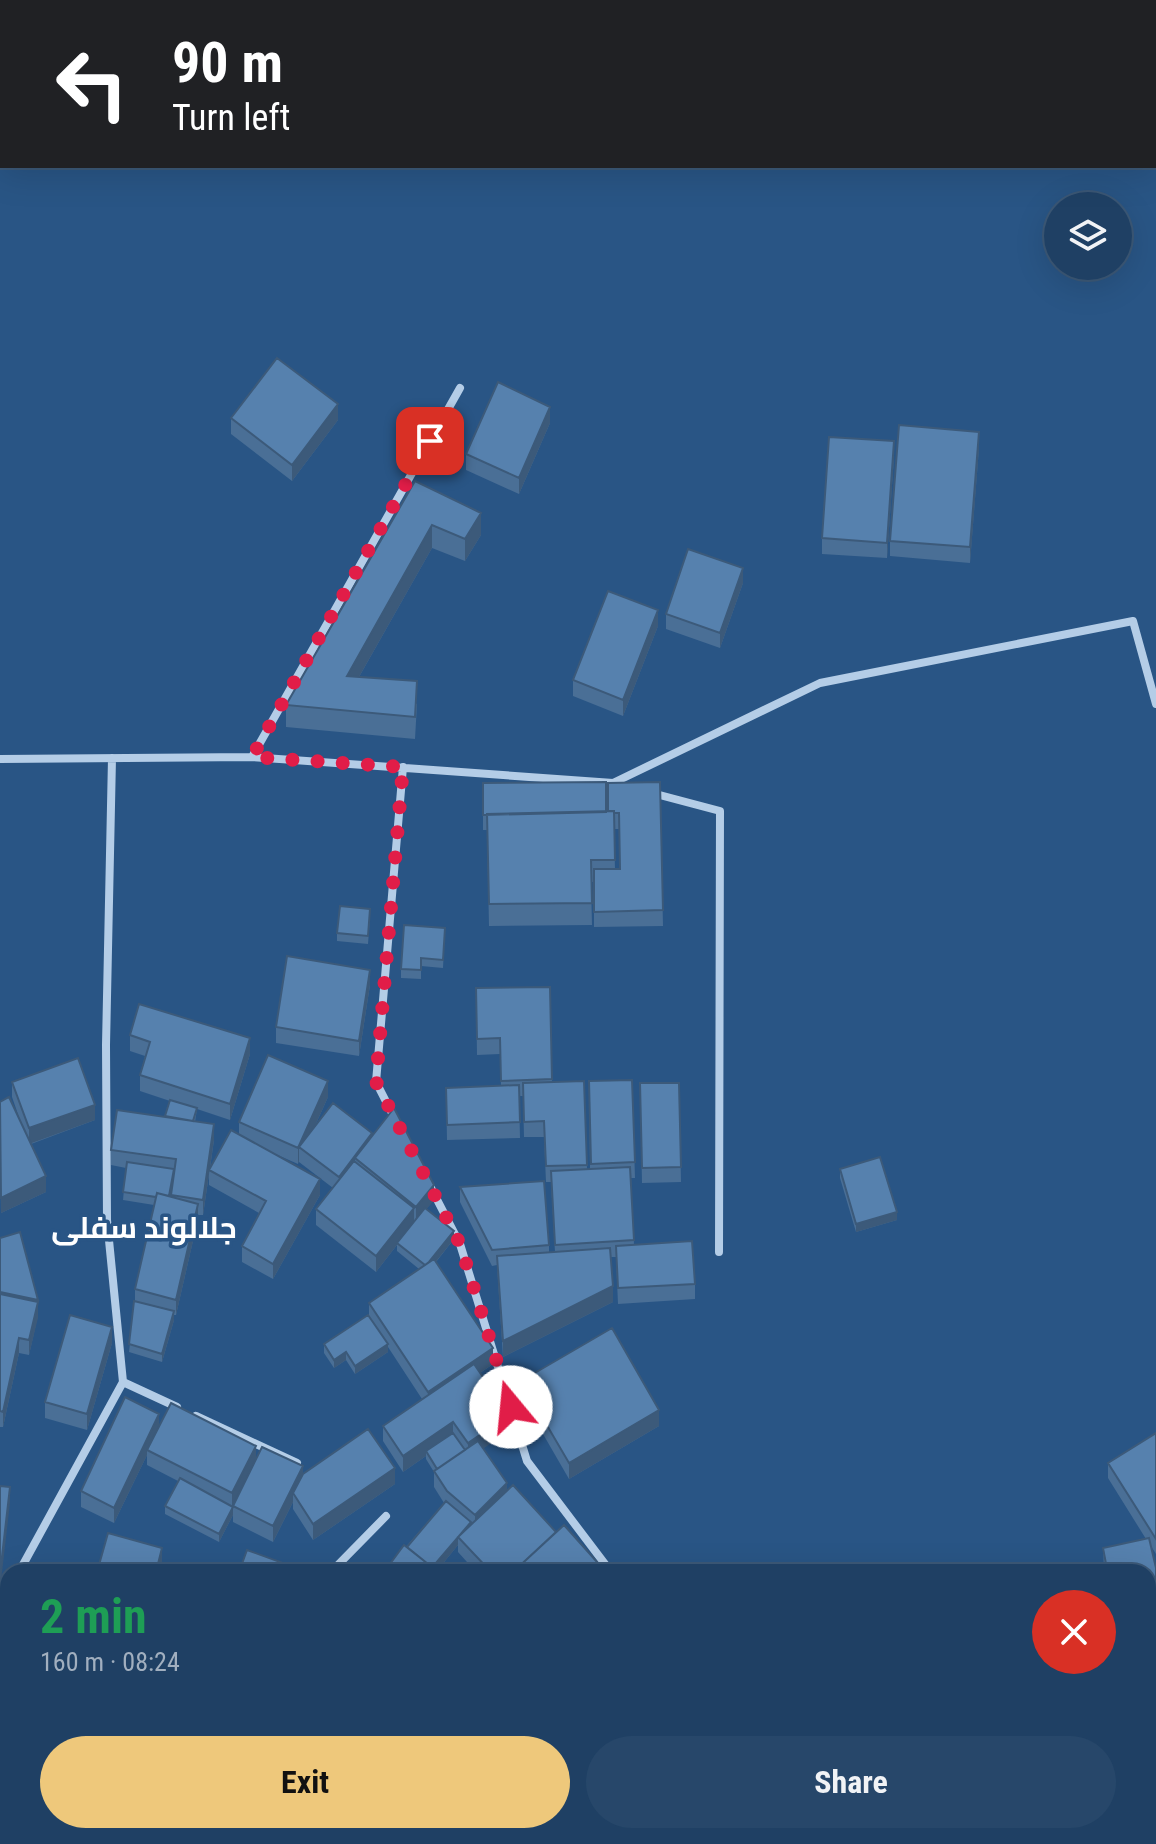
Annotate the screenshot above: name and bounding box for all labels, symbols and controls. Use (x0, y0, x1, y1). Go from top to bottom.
text: 90 m (172, 30, 283, 96)
icon: left (40, 32, 144, 136)
text: Turn left (172, 97, 290, 139)
map controls (1044, 192, 1132, 280)
button: layers (1044, 192, 1132, 280)
pin (396, 407, 464, 475)
icon: arrive (408, 419, 452, 463)
district label: جلالوند سفلی (51, 1210, 237, 1246)
position arrow (469, 1365, 553, 1449)
text: 2 min (40, 1588, 147, 1645)
button: close (1032, 1590, 1116, 1674)
text: 160 m · 08:24 (40, 1647, 180, 1677)
button: Exit (40, 1736, 570, 1828)
button: Share (586, 1736, 1116, 1828)

